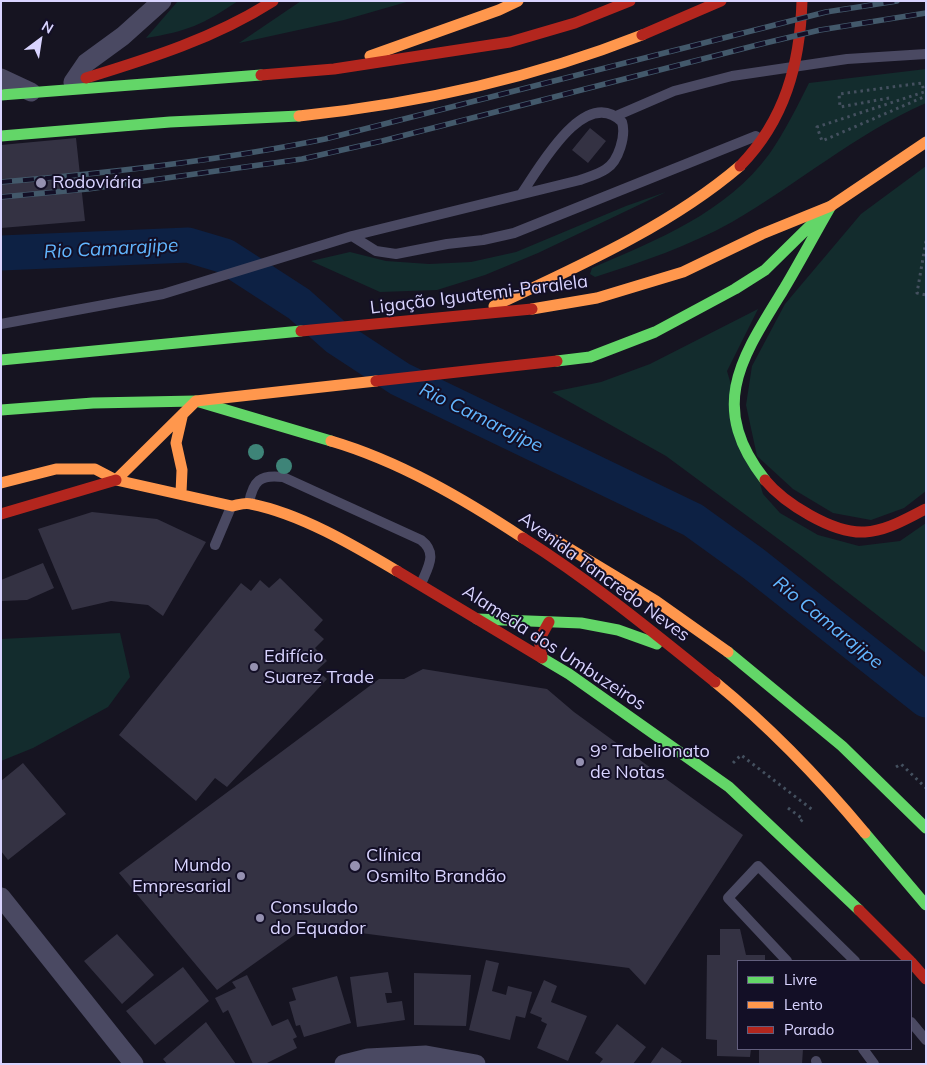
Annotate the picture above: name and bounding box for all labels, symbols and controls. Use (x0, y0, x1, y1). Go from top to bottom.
north arrow (15, 15, 65, 65)
text: N (39, 17, 57, 38)
place label: Rodoviária (52, 172, 142, 194)
marker: Rodoviária (34, 176, 48, 190)
water label: Rio Camarajipe (43, 234, 179, 264)
street label: Ligação Iguatemi-Paralela (369, 271, 589, 319)
water label: Rio Camarajipe (416, 378, 546, 458)
street label: Avenida Tancredo Neves (514, 508, 694, 646)
water label: Rio Camarajipe (769, 572, 887, 674)
street label: Alameda dos Umbuzeiros (458, 581, 650, 715)
place label: Edifício Suarez Trade (264, 646, 374, 689)
marker: Edifício Suarez Trade (248, 661, 260, 673)
place label: 9° Tabelionato de Notas (590, 741, 710, 784)
marker: 9° Tabelionato de Notas (574, 756, 586, 768)
place label: Clínica Osmilto Brandão (366, 845, 506, 888)
place label: Mundo Empresarial (132, 855, 231, 898)
marker: Clínica Osmilto Brandão (348, 859, 362, 873)
marker: Mundo Empresarial (235, 870, 247, 882)
place label: Consulado do Equador (270, 897, 366, 940)
marker: Consulado do Equador (254, 912, 266, 924)
legend (737, 960, 912, 1050)
text: Livre (784, 970, 817, 989)
text: Lento (784, 995, 823, 1014)
text: Parado (784, 1020, 834, 1039)

